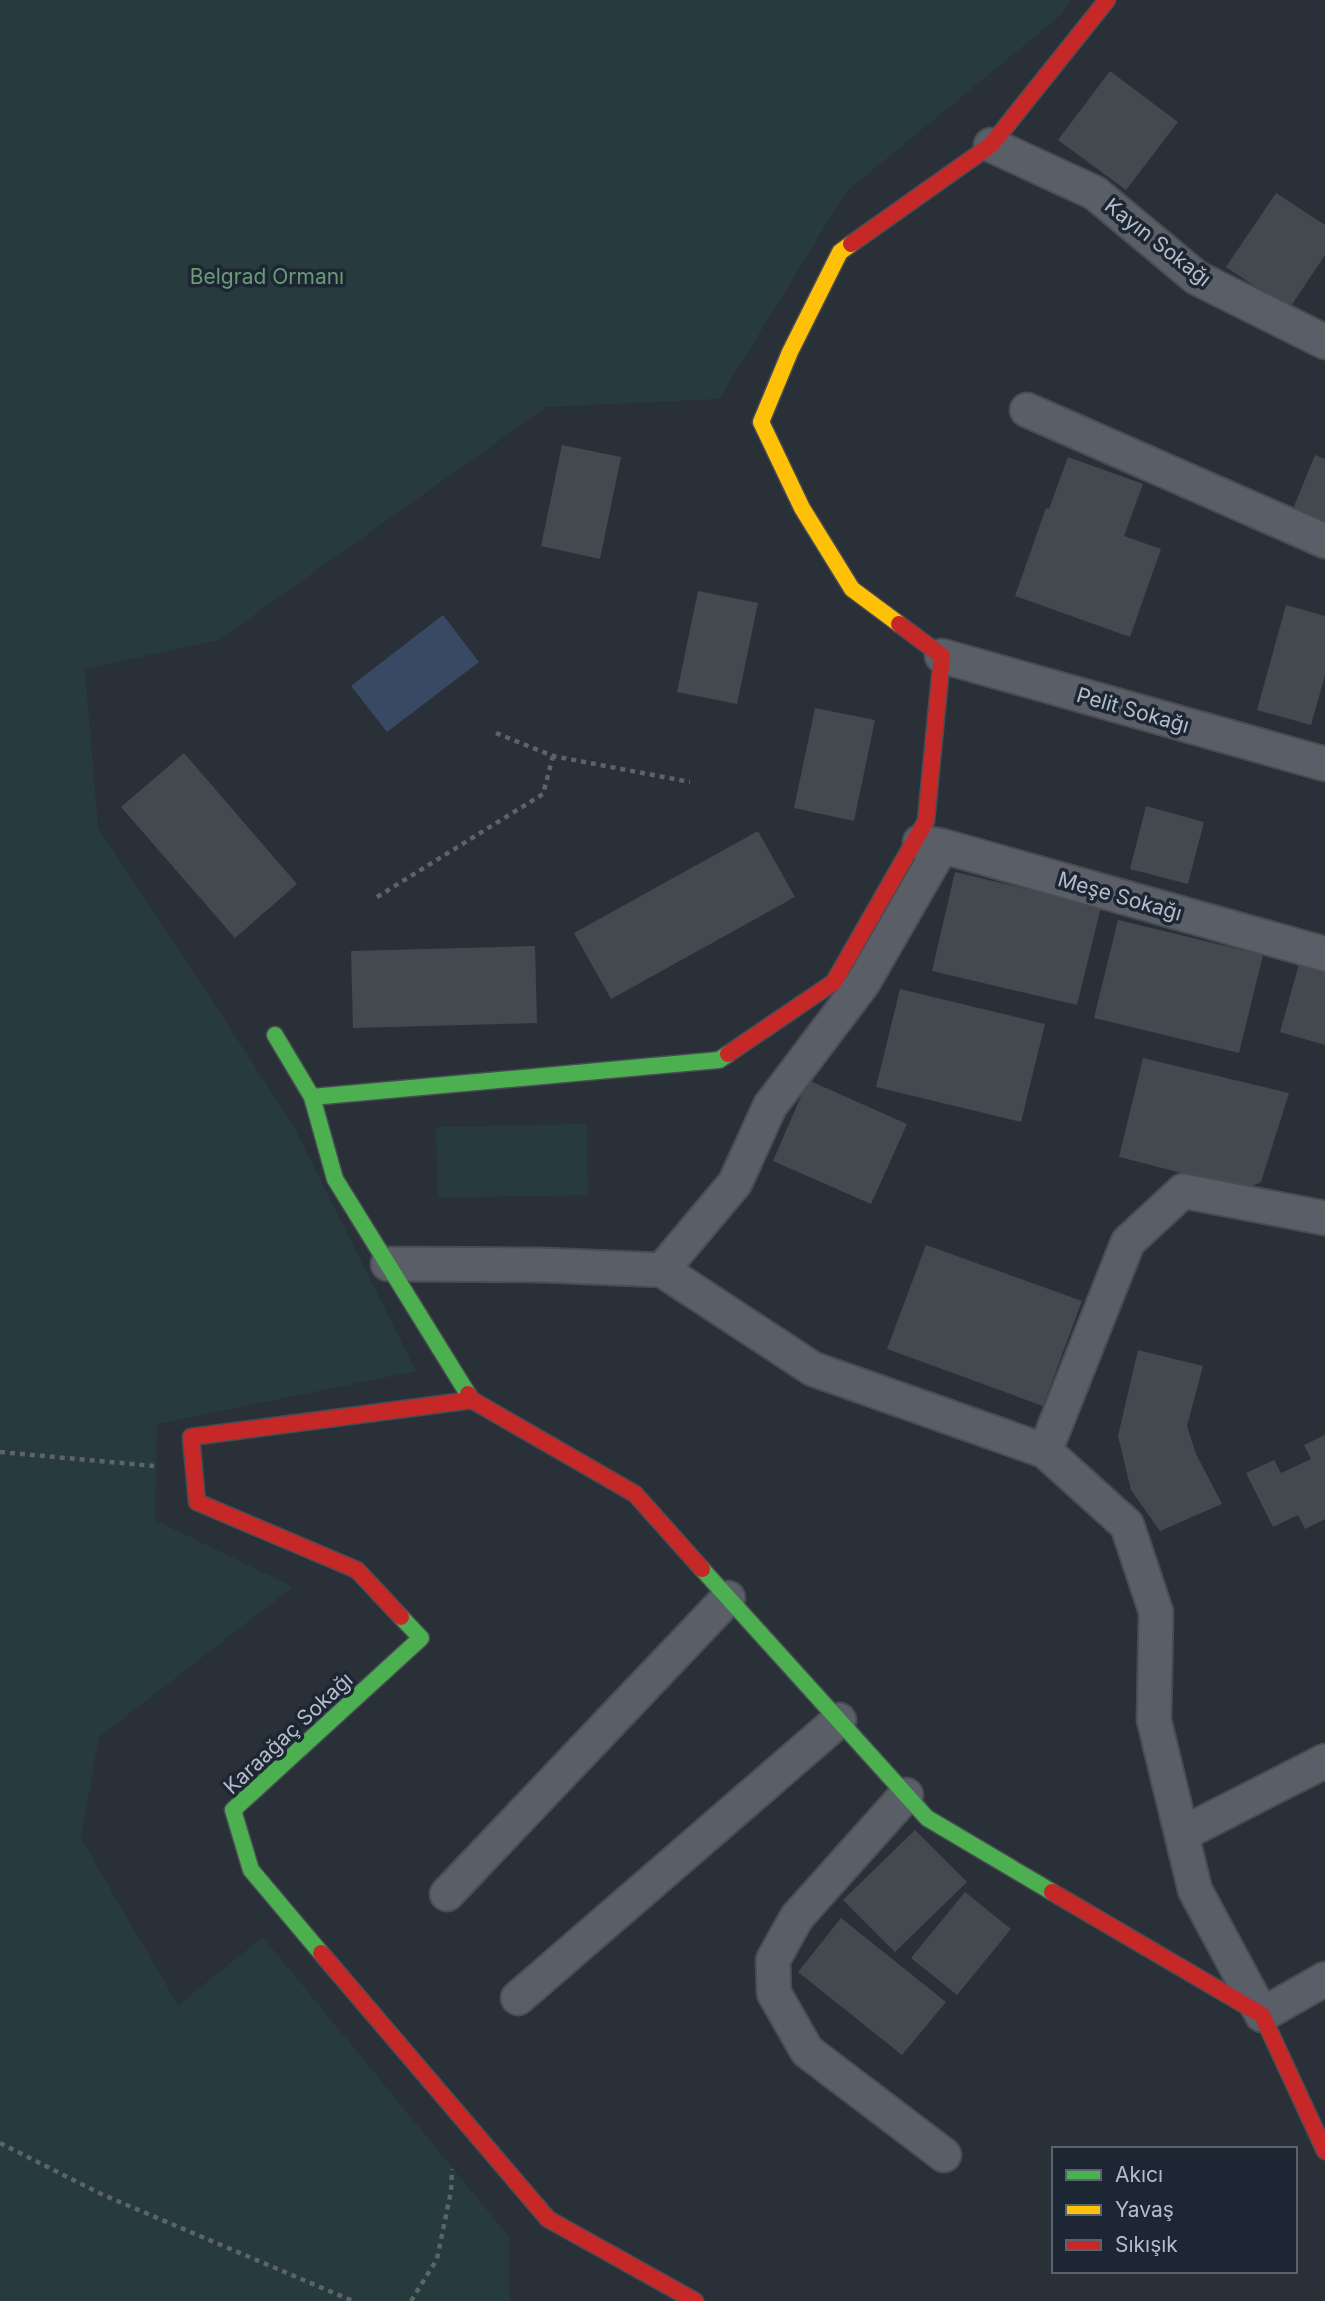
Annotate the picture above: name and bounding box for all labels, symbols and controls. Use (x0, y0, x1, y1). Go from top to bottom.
street label: Kayın Sokağı (1100, 193, 1216, 291)
park label: Belgrad Ormanı (190, 264, 344, 289)
street label: Pelit Sokağı (1074, 682, 1192, 738)
street label: Meşe Sokağı (1055, 866, 1185, 926)
street label: Karaağaç Sokağı (218, 1667, 358, 1799)
legend (1052, 2147, 1297, 2273)
text: Akıcı (1115, 2162, 1163, 2187)
text: Yavaş (1115, 2197, 1174, 2222)
text: Sıkışık (1115, 2232, 1178, 2257)

